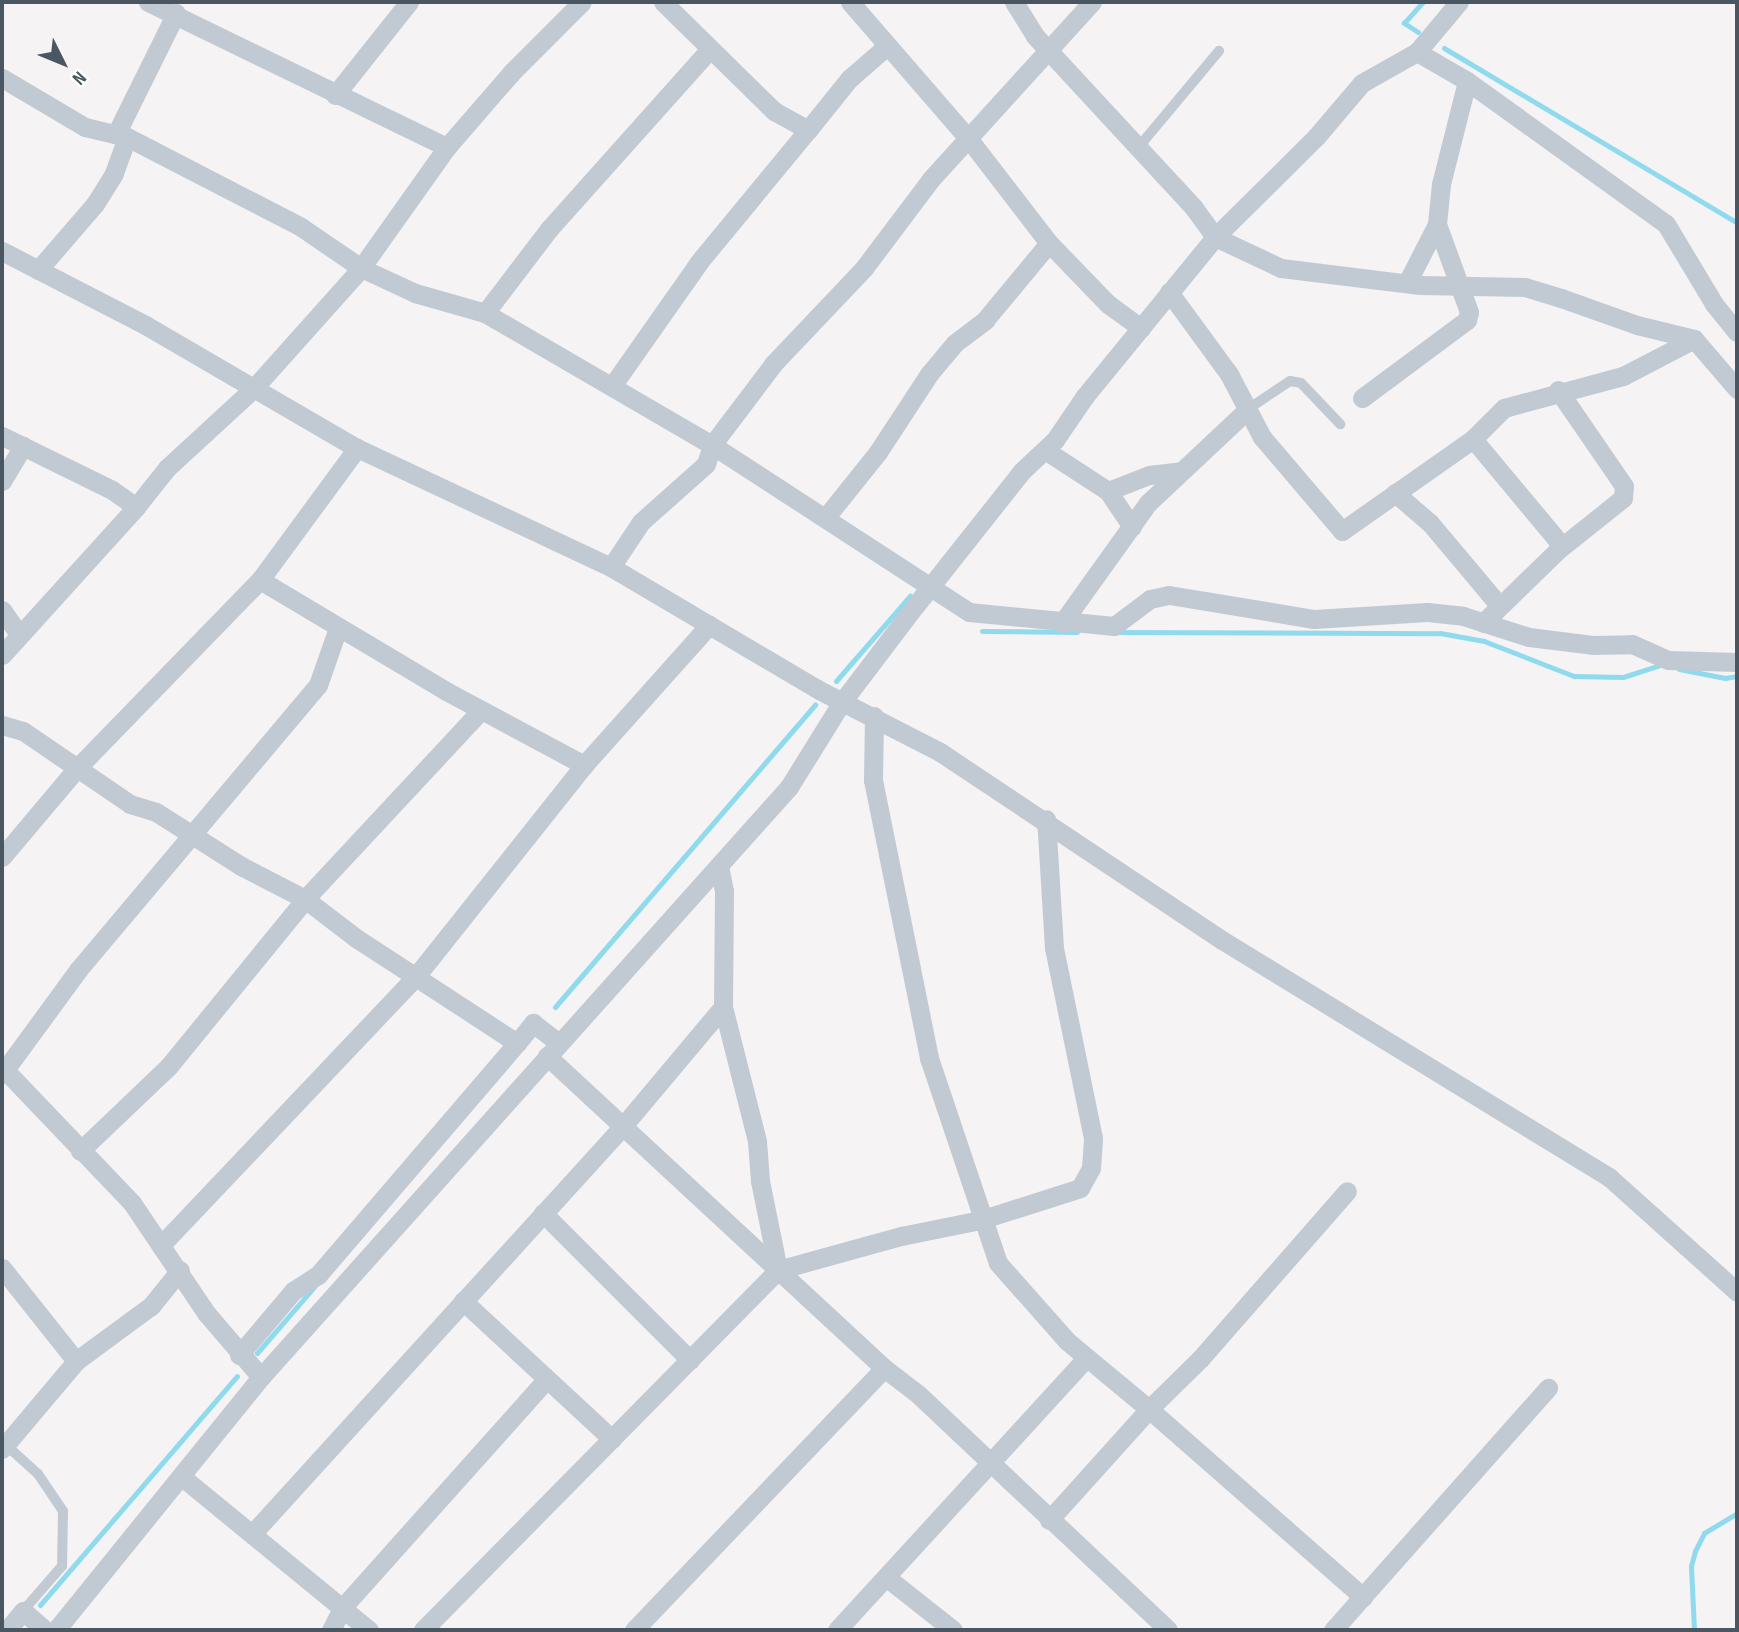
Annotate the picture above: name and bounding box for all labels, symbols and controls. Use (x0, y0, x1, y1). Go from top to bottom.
north arrow (28, 28, 98, 98)
text: N (67, 66, 91, 89)

